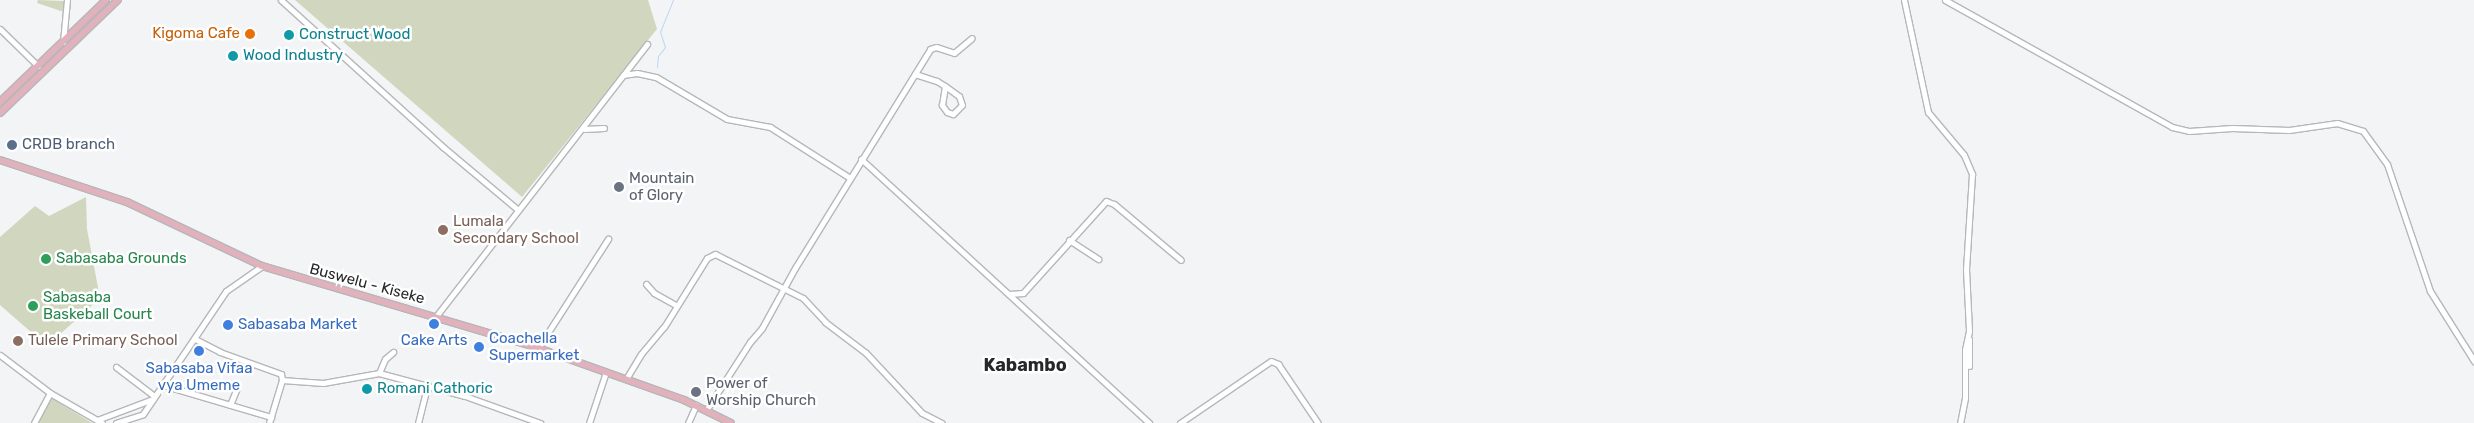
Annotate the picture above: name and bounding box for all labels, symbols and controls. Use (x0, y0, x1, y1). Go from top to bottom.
place label: Kigoma Cafe (152, 25, 240, 43)
place label: Construct Wood (299, 26, 411, 44)
marker: Kigoma Cafe (244, 28, 256, 40)
marker: Construct Wood (283, 29, 295, 41)
place label: Wood Industry (243, 47, 343, 65)
marker: Wood Industry (227, 50, 239, 62)
place label: CRDB branch (22, 136, 115, 154)
marker: CRDB branch (6, 139, 18, 151)
place label: Mountain of Glory (629, 169, 694, 204)
marker: Mountain of Glory (613, 181, 625, 193)
place label: Lumala Secondary School (453, 212, 579, 247)
marker: Lumala Secondary School (437, 224, 449, 236)
place label: Sabasaba Grounds (56, 250, 187, 268)
marker: Sabasaba Grounds (40, 253, 52, 265)
street label: Buswelu - Kiseke (307, 260, 427, 308)
place label: Sabasaba Baskeball Court (43, 288, 152, 323)
marker: Sabasaba Baskeball Court (27, 300, 39, 312)
place label: Sabasaba Market (238, 316, 357, 334)
marker: Cake Arts (428, 318, 440, 330)
marker: Sabasaba Market (222, 319, 234, 331)
place label: Coachella Supermarket (489, 329, 579, 364)
place label: Tulele Primary School (28, 332, 178, 350)
place label: Cake Arts (401, 332, 467, 350)
marker: Tulele Primary School (12, 335, 24, 347)
marker: Coachella Supermarket (473, 341, 485, 353)
marker: Sabasaba Vifaa vya Umeme (193, 345, 205, 357)
district label: Kabambo (983, 354, 1067, 376)
place label: Sabasaba Vifaa vya Umeme (145, 359, 253, 394)
place label: Power of Worship Church (706, 374, 816, 409)
place label: Romani Cathoric (377, 380, 493, 398)
marker: Romani Cathoric (361, 383, 373, 395)
marker: Power of Worship Church (690, 386, 702, 398)

